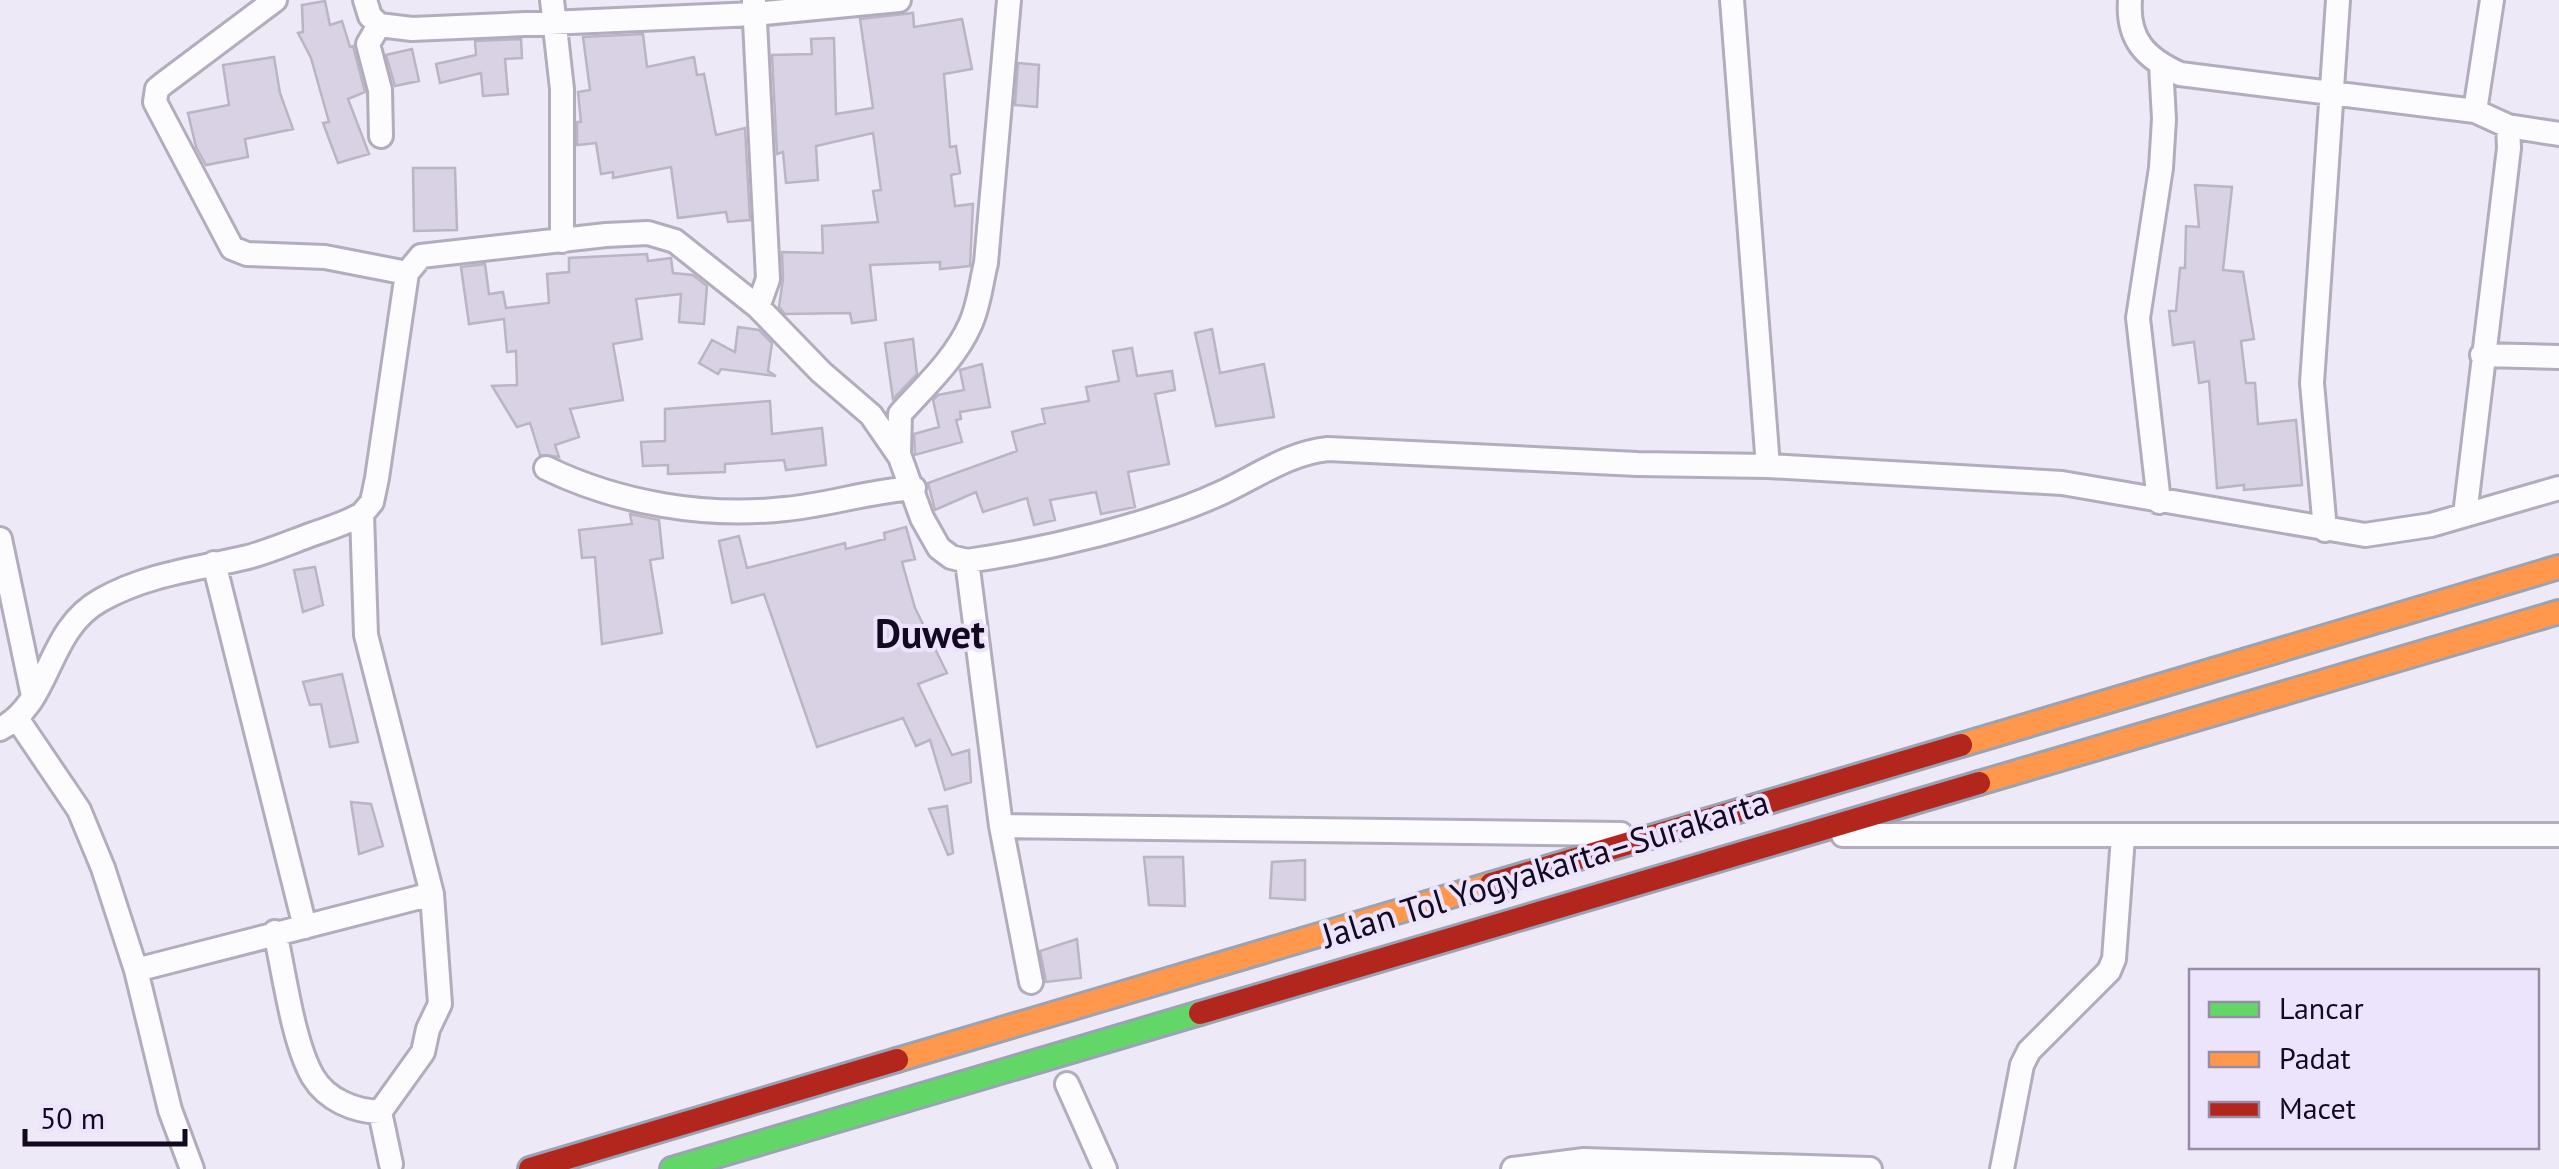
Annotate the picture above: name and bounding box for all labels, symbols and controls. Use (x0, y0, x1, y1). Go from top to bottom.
district label: Duwet (875, 607, 985, 659)
street label: Jalan Tol Yogyakarta–Surakarta (1314, 778, 1774, 959)
legend (2189, 969, 2539, 1149)
text: Lancar (2279, 988, 2364, 1027)
text: Padat (2279, 1038, 2351, 1077)
scale bar (25, 1084, 185, 1146)
text: Macet (2279, 1088, 2356, 1127)
text: 50 m (40, 1098, 105, 1137)

